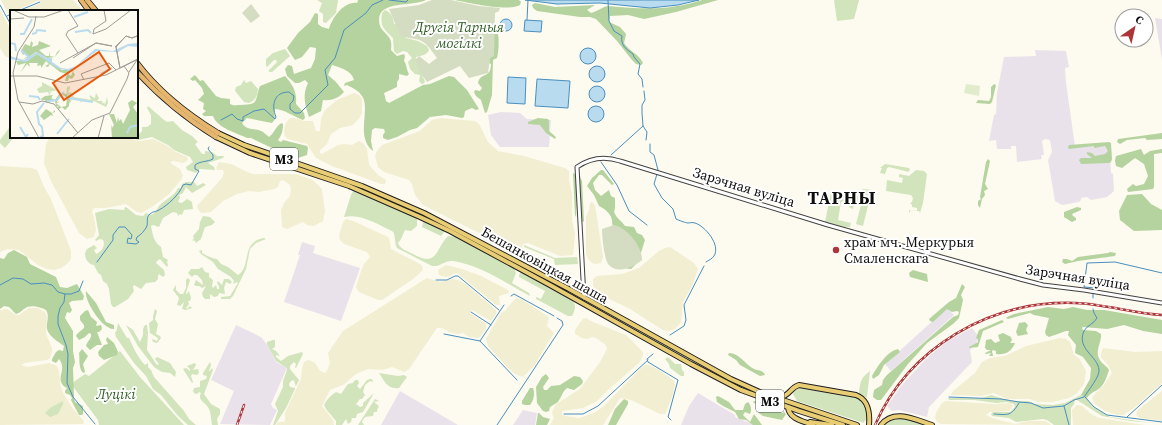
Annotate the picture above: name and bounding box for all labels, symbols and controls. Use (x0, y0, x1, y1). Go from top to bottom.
north arrow (1114, 8, 1154, 48)
inset map (10, 10, 138, 138)
text: С (1132, 12, 1146, 28)
park label: Другія Тарныя могілкі (413, 17, 504, 53)
road number: М3 (270, 148, 298, 170)
street label: Зарэчная вуліца (691, 162, 798, 212)
district label: ТАРНЫ (807, 185, 877, 210)
street label: Бешанковіцкая шаша (478, 222, 613, 309)
place label: храм мч. Меркурыя Смаленскага (844, 232, 974, 268)
marker: храм мч. Меркурыя Смаленскага (831, 245, 841, 255)
street label: Зарэчная вуліца (1024, 259, 1133, 295)
park label: Луцікі (96, 384, 136, 404)
road number: М3 (756, 390, 784, 412)

